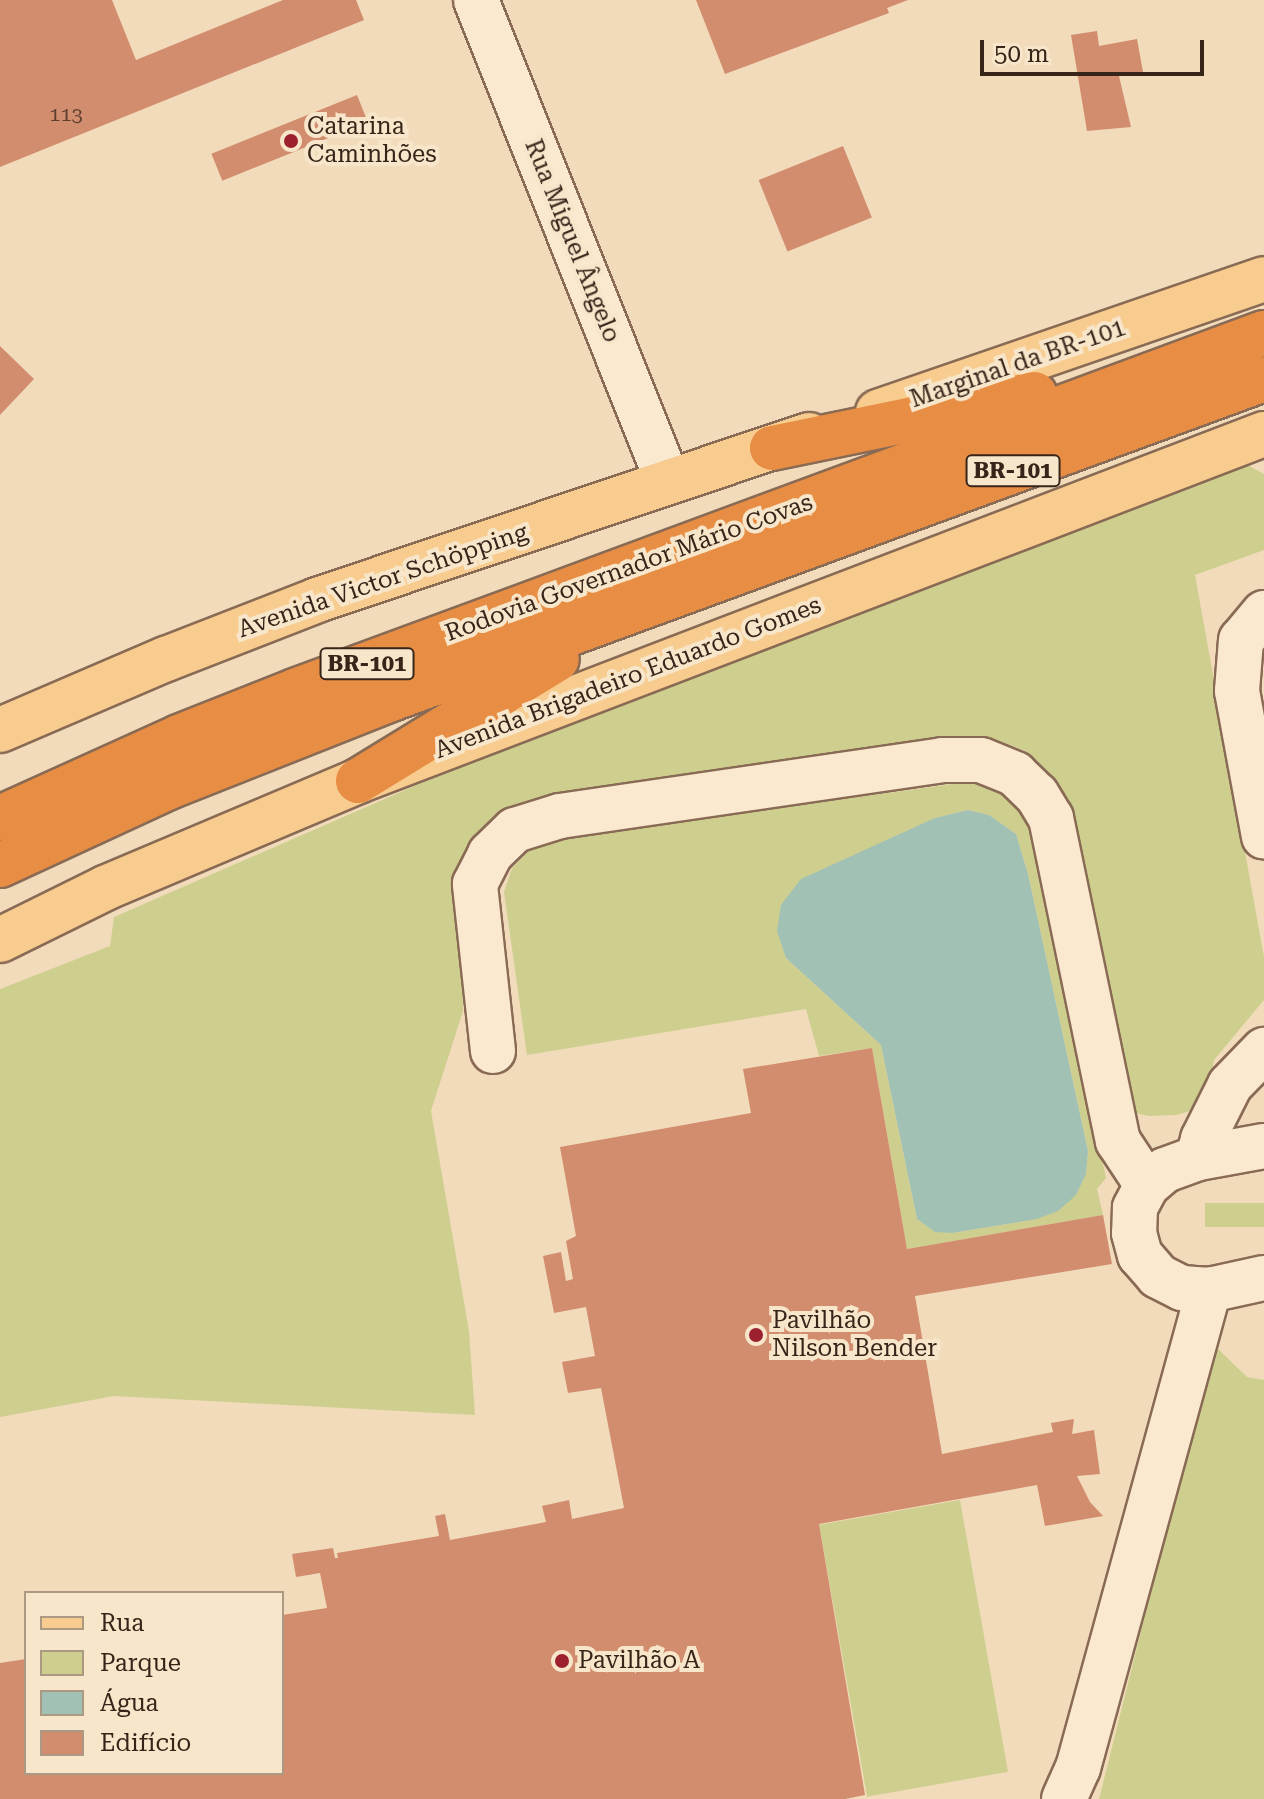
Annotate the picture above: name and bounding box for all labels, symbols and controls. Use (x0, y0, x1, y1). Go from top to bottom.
scale bar (984, 24, 1208, 74)
text: 50 m (994, 40, 1049, 68)
house number: 113 (49, 102, 83, 126)
place label: Catarina Caminhões (307, 113, 437, 169)
marker: Catarina Caminhões (282, 132, 300, 150)
street label: Rua Miguel Ângelo (518, 135, 626, 347)
street label: Marginal da BR-101 (906, 314, 1130, 414)
road number: BR-101 (965, 453, 1061, 489)
street label: Rodovia Governador Mário Covas (441, 488, 817, 648)
street label: Avenida Victor Schöpping (234, 518, 532, 644)
street label: Avenida Brigadeiro Eduardo Gomes (431, 591, 825, 765)
road number: BR-101 (319, 646, 415, 682)
place label: Pavilhão Nilson Bender (772, 1307, 937, 1363)
marker: Pavilhão Nilson Bender (747, 1326, 765, 1344)
legend (24, 1591, 284, 1775)
text: Rua (100, 1609, 144, 1637)
place label: Pavilhão A (578, 1647, 700, 1675)
text: Parque (100, 1649, 181, 1677)
marker: Pavilhão A (553, 1652, 571, 1670)
text: Água (100, 1689, 159, 1717)
text: Edifício (100, 1729, 191, 1757)

